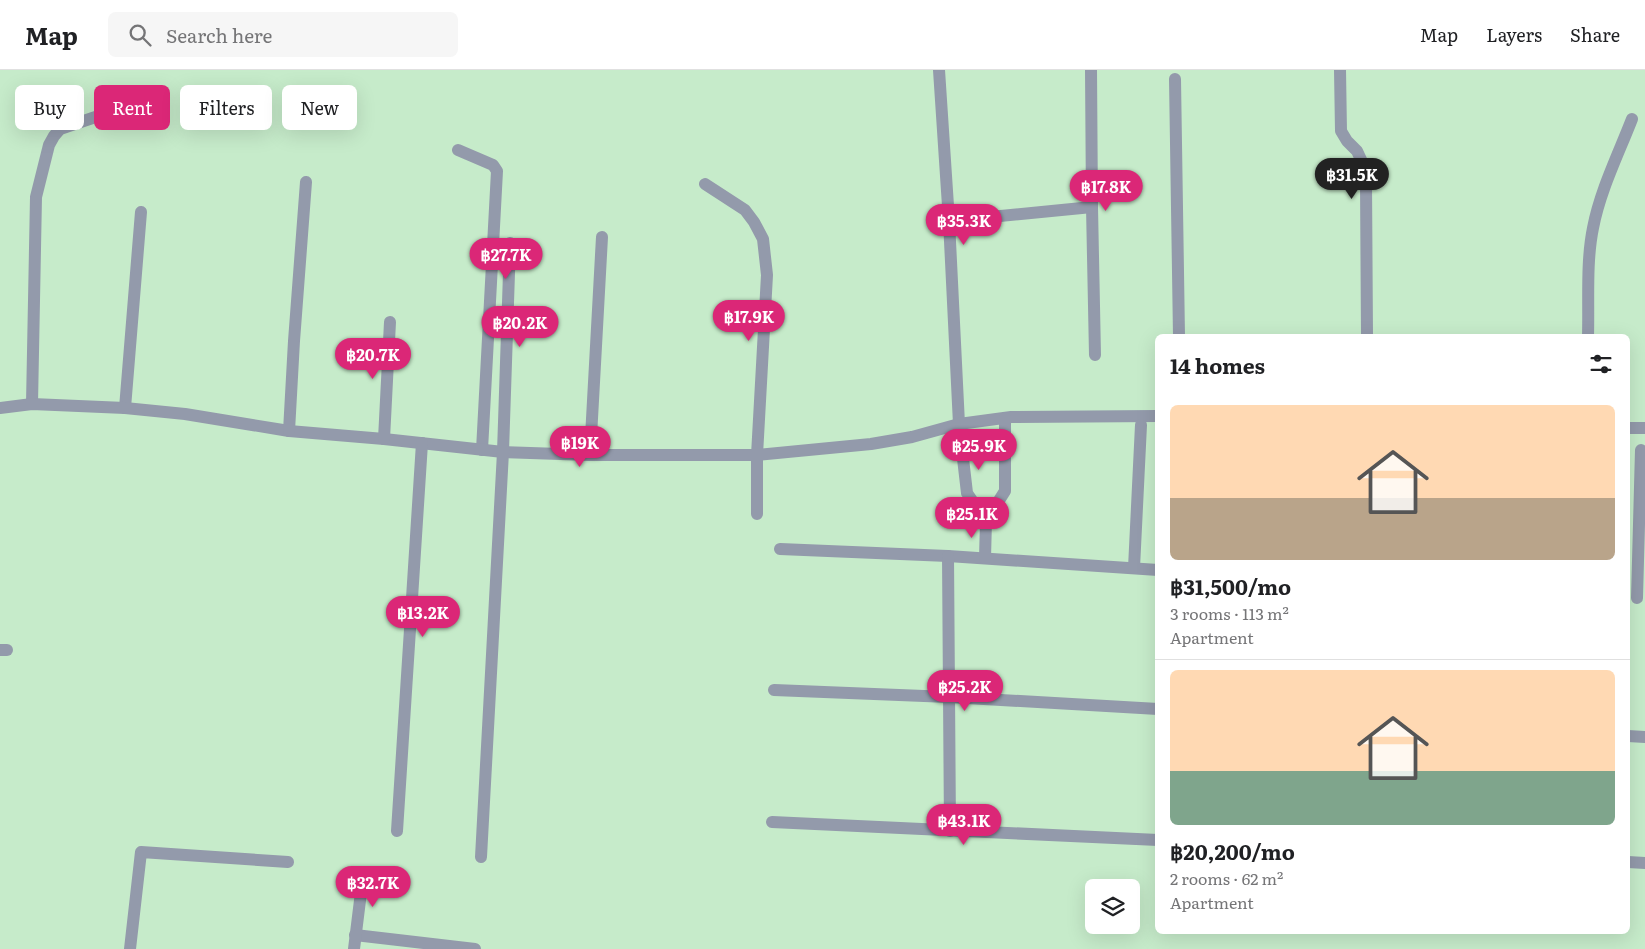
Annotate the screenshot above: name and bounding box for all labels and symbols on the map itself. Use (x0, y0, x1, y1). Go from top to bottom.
pin: ฿31.5K (1311, 158, 1393, 200)
pin: ฿17.8K (1065, 170, 1147, 212)
pin: ฿35.3K (923, 204, 1005, 246)
pin: ฿27.7K (465, 238, 547, 280)
pin: ฿17.9K (708, 300, 790, 342)
pin: ฿20.2K (479, 306, 561, 348)
pin: ฿20.7K (332, 338, 414, 380)
pin: ฿19K (550, 426, 610, 468)
pin: ฿25.9K (938, 428, 1020, 471)
pin: ฿25.1K (931, 496, 1013, 539)
pin: ฿13.2K (382, 596, 464, 638)
pin: ฿25.2K (924, 670, 1006, 712)
pin: ฿43.1K (923, 804, 1005, 846)
pin: ฿32.7K (332, 866, 414, 908)

